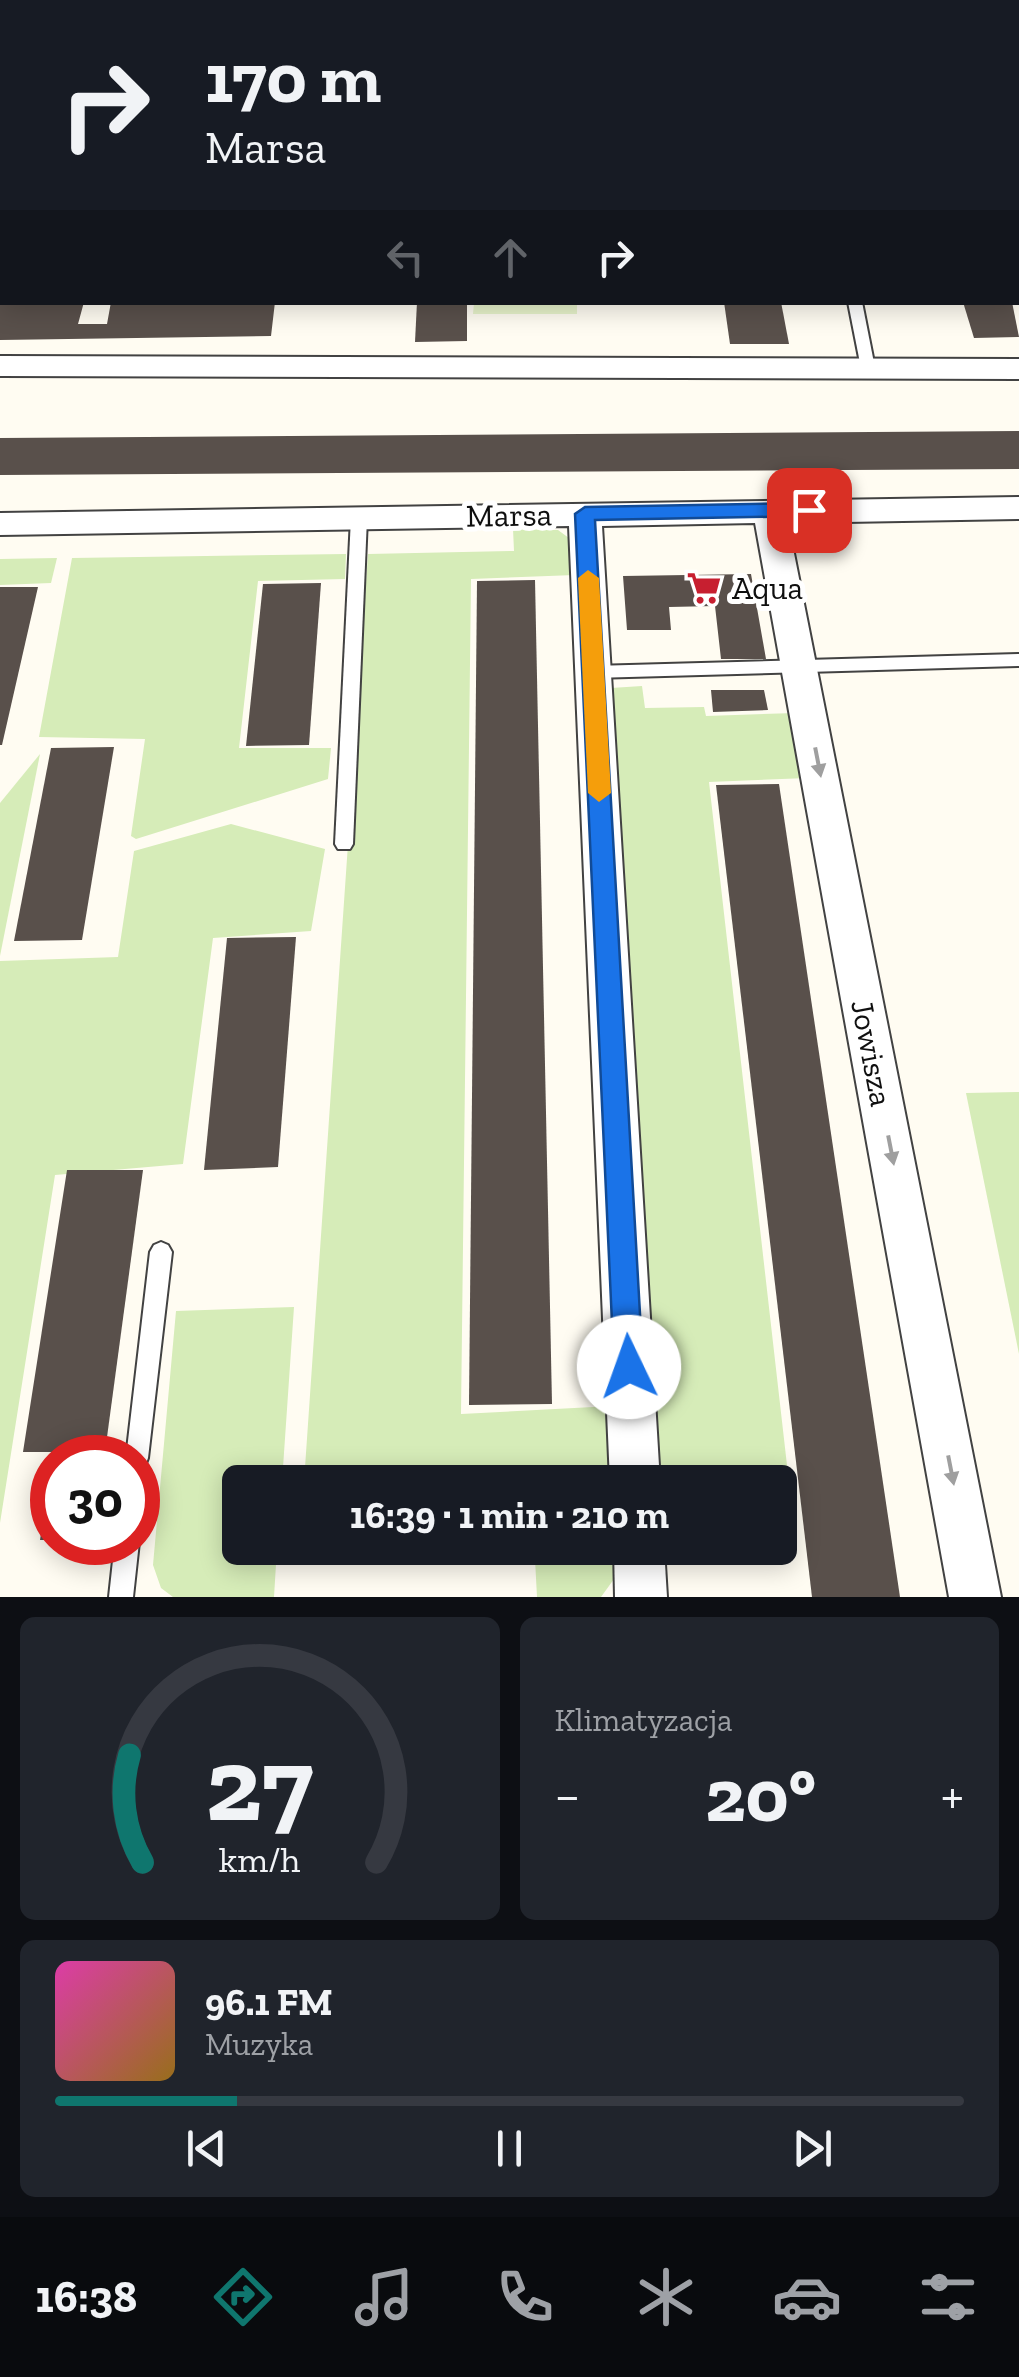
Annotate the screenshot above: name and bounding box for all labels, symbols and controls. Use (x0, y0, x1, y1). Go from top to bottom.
text: 170 m (205, 36, 381, 120)
icon: right (40, 40, 170, 170)
text: Marsa (205, 121, 326, 175)
icon: left (378, 230, 433, 285)
icon: ahead (483, 230, 538, 285)
icon: right (588, 230, 643, 285)
pin (767, 468, 852, 553)
icon: arrive (782, 483, 837, 538)
street label: Marsa (466, 495, 552, 535)
supermarket icon: Aqua (685, 569, 723, 607)
place label: Aqua (732, 569, 803, 607)
one-way arrow (810, 747, 826, 778)
street label: Jowisza (843, 997, 901, 1109)
one-way arrow (883, 1135, 899, 1166)
position arrow (577, 1315, 681, 1419)
speed limit sign: 30 (30, 1435, 160, 1565)
one-way arrow (943, 1454, 959, 1485)
text: 16:39 · 1 min · 210 m (350, 1492, 669, 1538)
text: Klimatyzacja (555, 1701, 732, 1739)
text: 27 (206, 1722, 313, 1847)
text: 20° (705, 1750, 816, 1840)
text: − (555, 1762, 580, 1828)
text: + (941, 1762, 964, 1828)
text: km/h (219, 1838, 301, 1881)
text: 96.1 FM (205, 1979, 333, 2025)
text: Muzyka (205, 2025, 313, 2063)
icon: previous (179, 2121, 234, 2176)
icon: pause (482, 2121, 537, 2176)
icon: next (785, 2121, 840, 2176)
icon: directions (208, 2262, 278, 2332)
icon: music (349, 2262, 419, 2332)
icon: phone (490, 2262, 560, 2332)
icon: climate (631, 2262, 701, 2332)
icon: car (772, 2262, 842, 2332)
icon: filters (913, 2262, 983, 2332)
text: 16:38 (36, 2270, 137, 2324)

